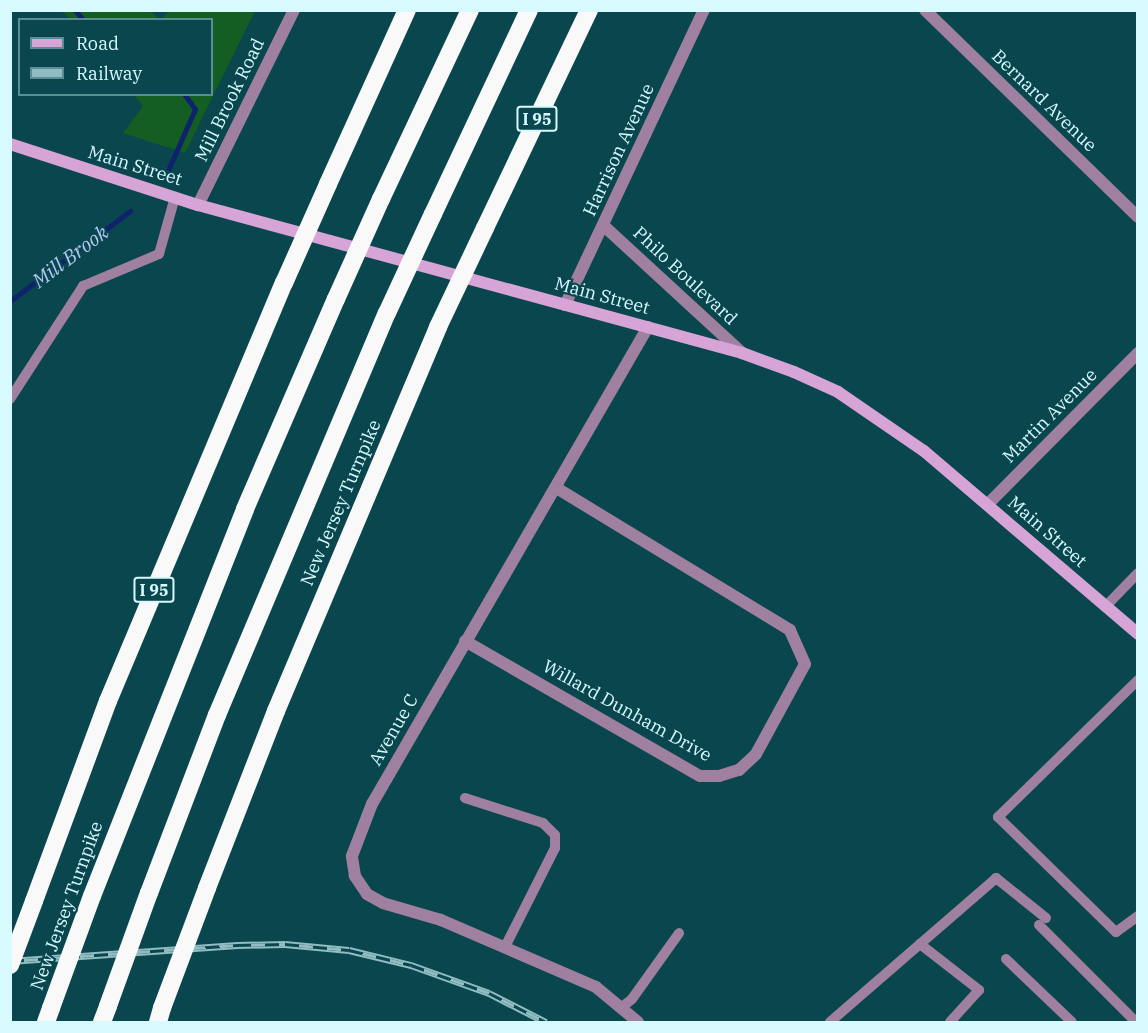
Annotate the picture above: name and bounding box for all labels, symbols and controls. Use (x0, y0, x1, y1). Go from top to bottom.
legend (18, 18, 213, 96)
text: Road (76, 32, 119, 55)
street label: Mill Brook Road (191, 35, 269, 165)
street label: Bernard Avenue (987, 46, 1101, 156)
text: Railway (76, 62, 142, 85)
street label: Harrison Avenue (579, 80, 659, 220)
road number: I 95 (516, 106, 558, 132)
street label: Main Street (85, 141, 185, 191)
water label: Mill Brook (27, 220, 113, 292)
street label: Philo Boulevard (628, 222, 742, 330)
street label: Main Street (552, 273, 652, 319)
street label: Martin Avenue (998, 364, 1102, 468)
street label: New Jersey Turnpike (296, 417, 386, 589)
street label: Main Street (1003, 492, 1091, 572)
road number: I 95 (133, 577, 175, 603)
street label: Willard Dunham Drive (539, 656, 715, 766)
street label: Avenue C (365, 690, 423, 770)
street label: New Jersey Turnpike (26, 819, 108, 993)

